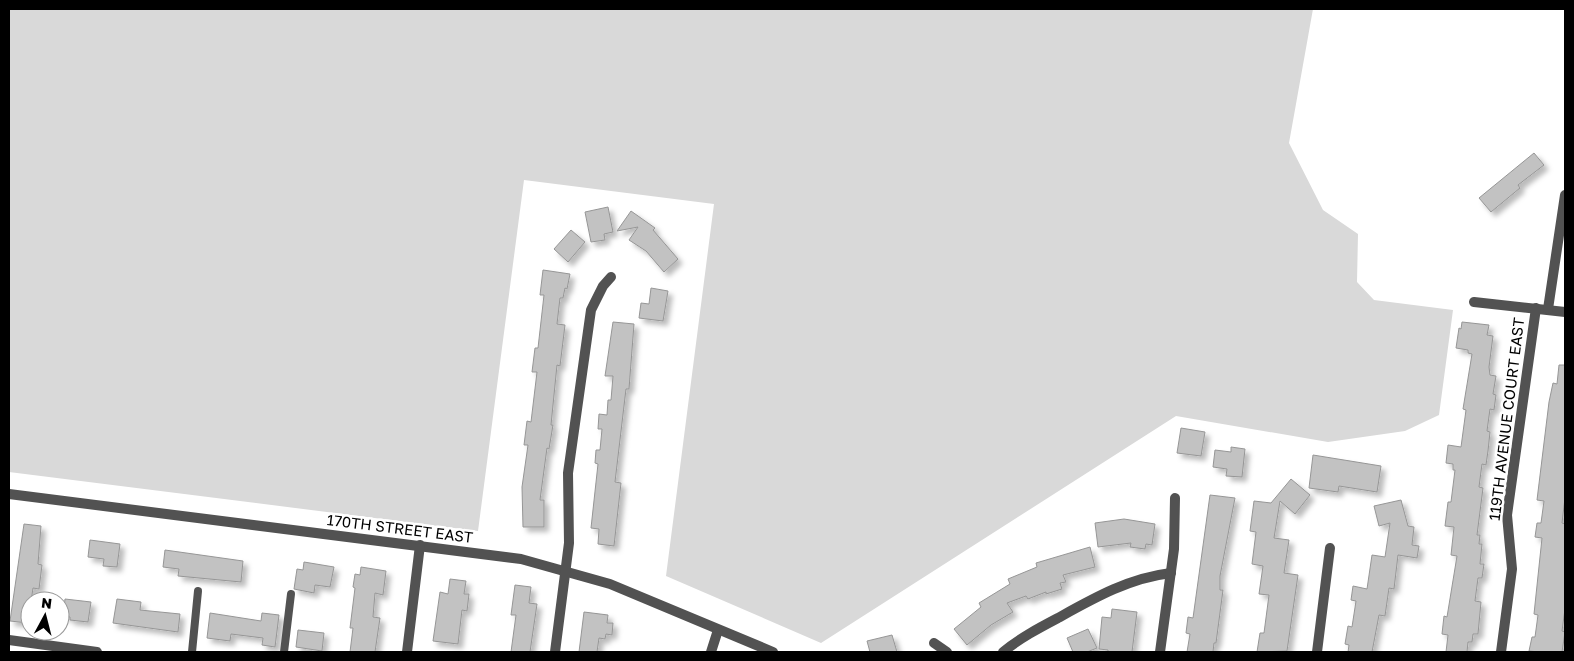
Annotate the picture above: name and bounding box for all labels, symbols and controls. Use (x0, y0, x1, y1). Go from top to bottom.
street label: 119TH AVENUE COURT EAST (1485, 316, 1527, 522)
street label: 170TH STREET EAST (326, 510, 474, 546)
north arrow (20, 591, 70, 641)
text: N (40, 594, 53, 612)

